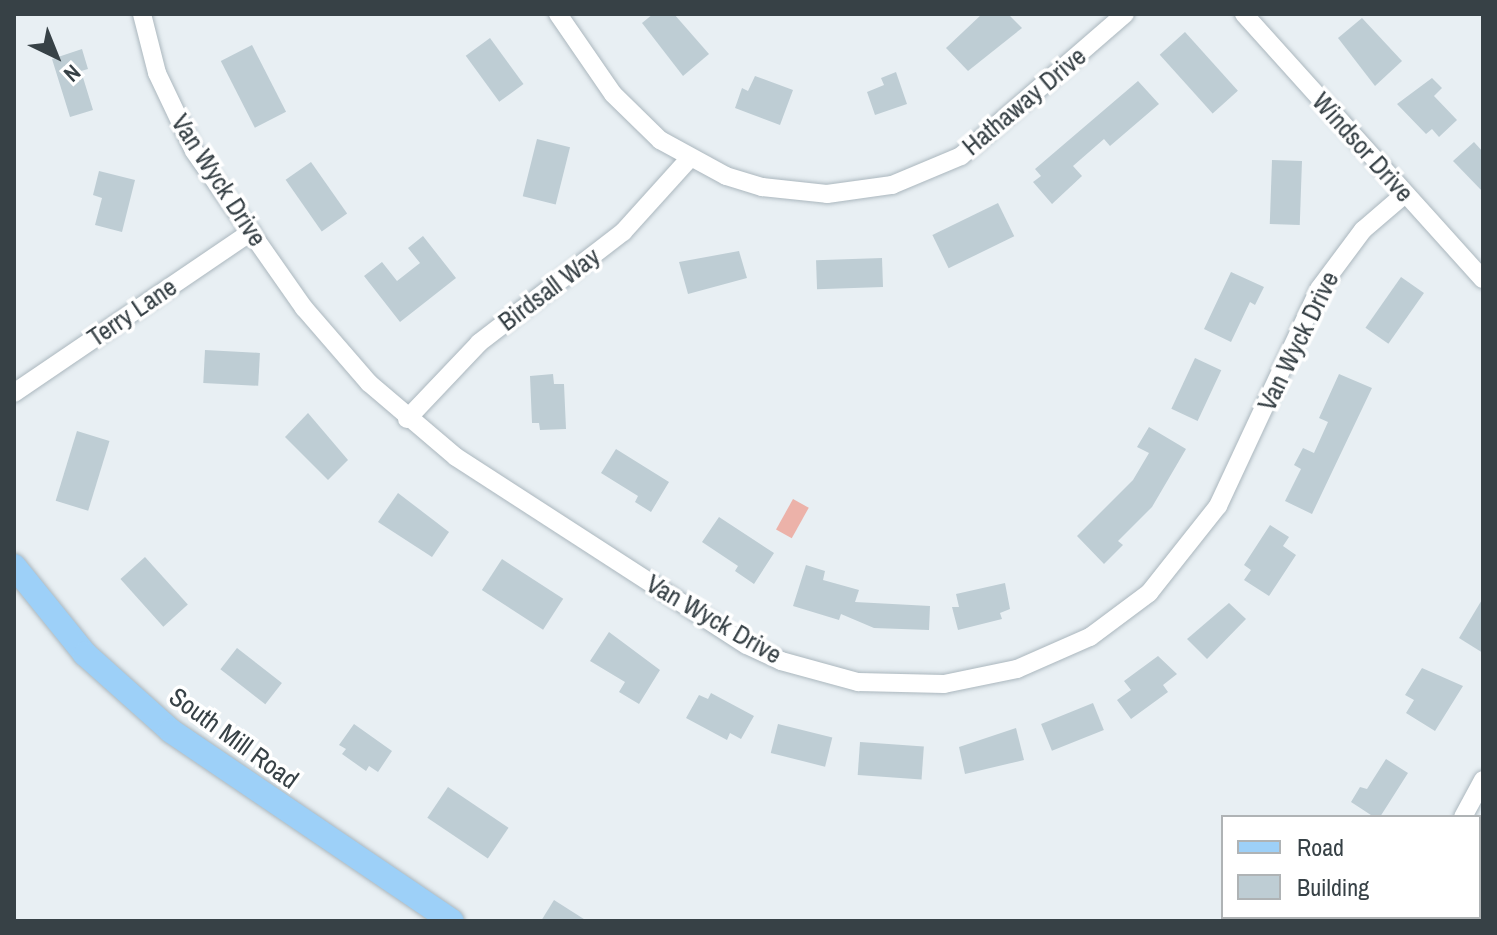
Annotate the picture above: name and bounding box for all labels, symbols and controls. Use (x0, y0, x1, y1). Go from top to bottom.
north arrow (16, 16, 96, 96)
street label: Hathaway Drive (956, 40, 1092, 162)
text: N (57, 58, 87, 89)
street label: Windsor Drive (1306, 86, 1420, 208)
street label: Van Wyck Drive (165, 108, 273, 252)
street label: Birdsall Way (492, 241, 606, 337)
street label: Van Wyck Drive (1251, 266, 1345, 416)
street label: Terry Lane (82, 271, 182, 353)
street label: Van Wyck Drive (641, 568, 787, 670)
street label: South Mill Road (163, 681, 305, 795)
legend (1221, 815, 1481, 919)
text: Road (1297, 831, 1344, 863)
text: Building (1297, 871, 1369, 903)

